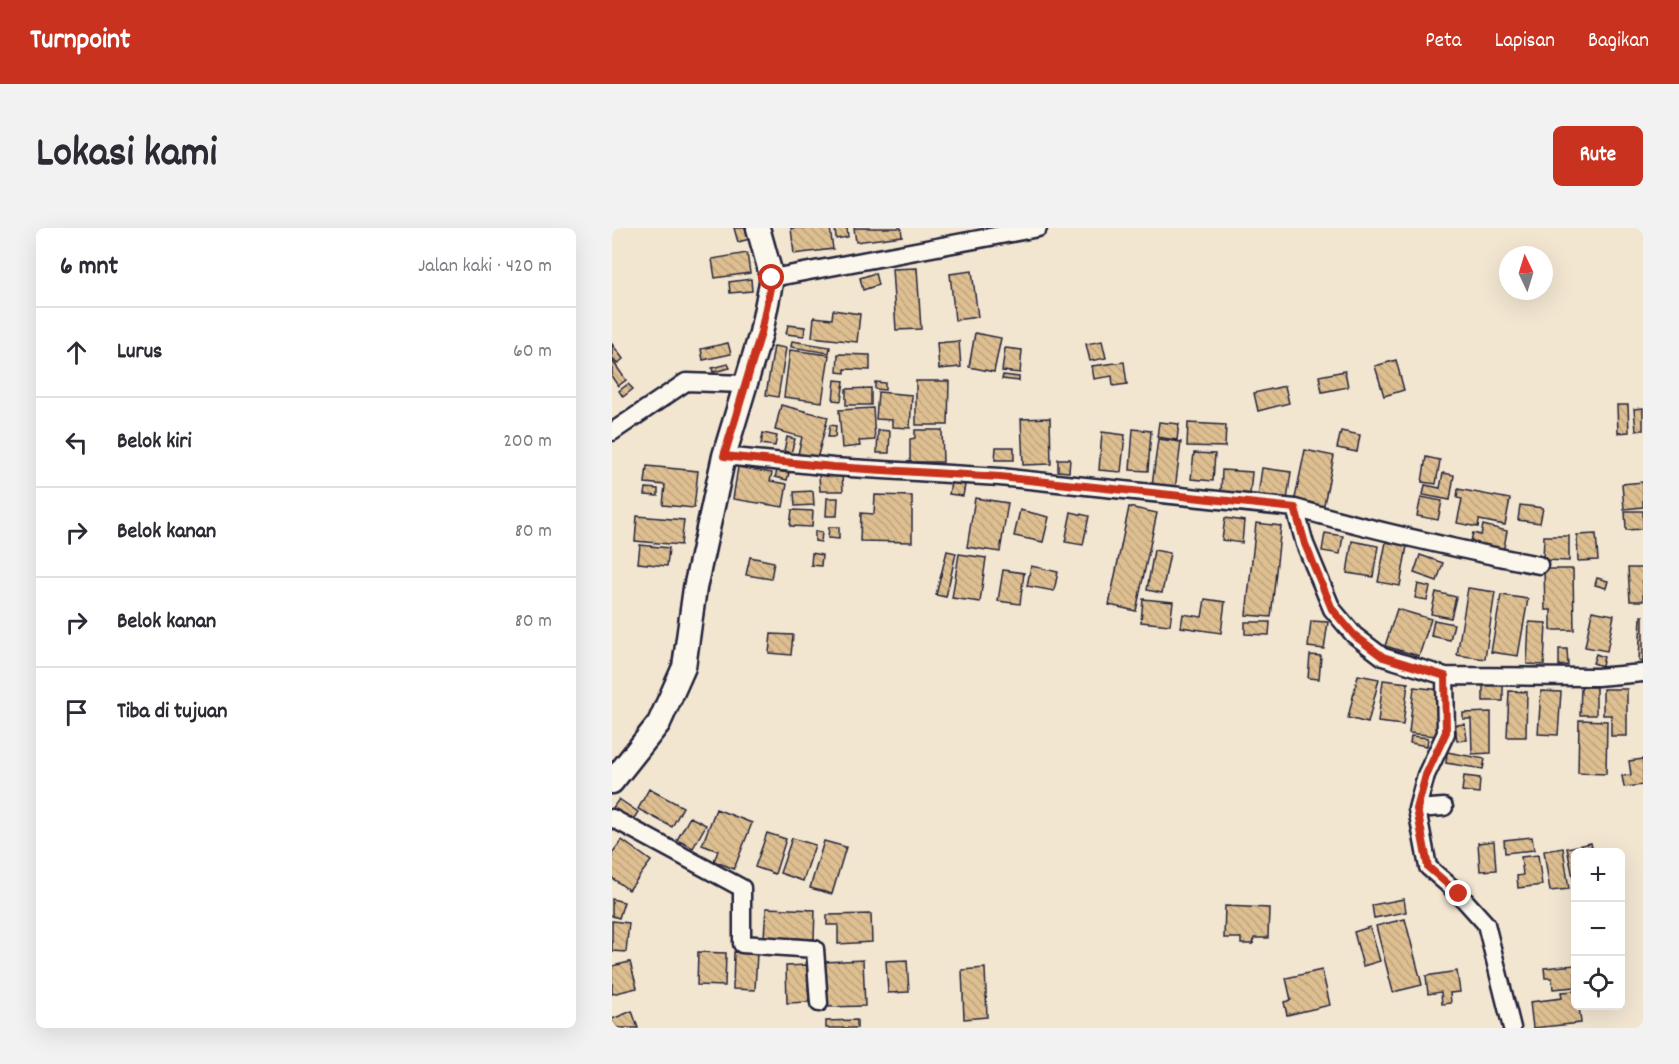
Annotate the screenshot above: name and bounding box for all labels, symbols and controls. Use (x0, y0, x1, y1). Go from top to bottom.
text: Turnpoint (30, 22, 130, 62)
text: Peta (1425, 27, 1462, 57)
text: Lapisan (1495, 27, 1555, 57)
text: Bagikan (1588, 27, 1649, 57)
text: Lokasi kami (36, 126, 217, 186)
button: Rute (1553, 126, 1643, 186)
north arrow (1499, 246, 1553, 300)
text: 6 mnt (60, 249, 118, 286)
text: Jalan kaki · 420 m (418, 253, 552, 281)
route start (758, 264, 784, 290)
icon: ahead (60, 336, 93, 369)
text: Lurus (117, 337, 162, 368)
text: 60 m (513, 338, 552, 366)
icon: left (60, 426, 93, 459)
text: Belok kiri (117, 427, 191, 458)
text: 200 m (503, 428, 552, 456)
icon: right (60, 516, 93, 549)
text: Belok kanan (117, 517, 216, 548)
text: 80 m (515, 518, 552, 546)
icon: right (60, 606, 93, 639)
text: Belok kanan (117, 607, 216, 638)
text: 80 m (515, 608, 552, 636)
icon: arrive (60, 696, 93, 729)
text: Tiba di tujuan (117, 697, 227, 728)
map controls (1571, 848, 1625, 1010)
button: + (1571, 848, 1625, 902)
route end (1445, 880, 1471, 906)
button: − (1571, 902, 1625, 956)
button: locate (1571, 956, 1625, 1010)

